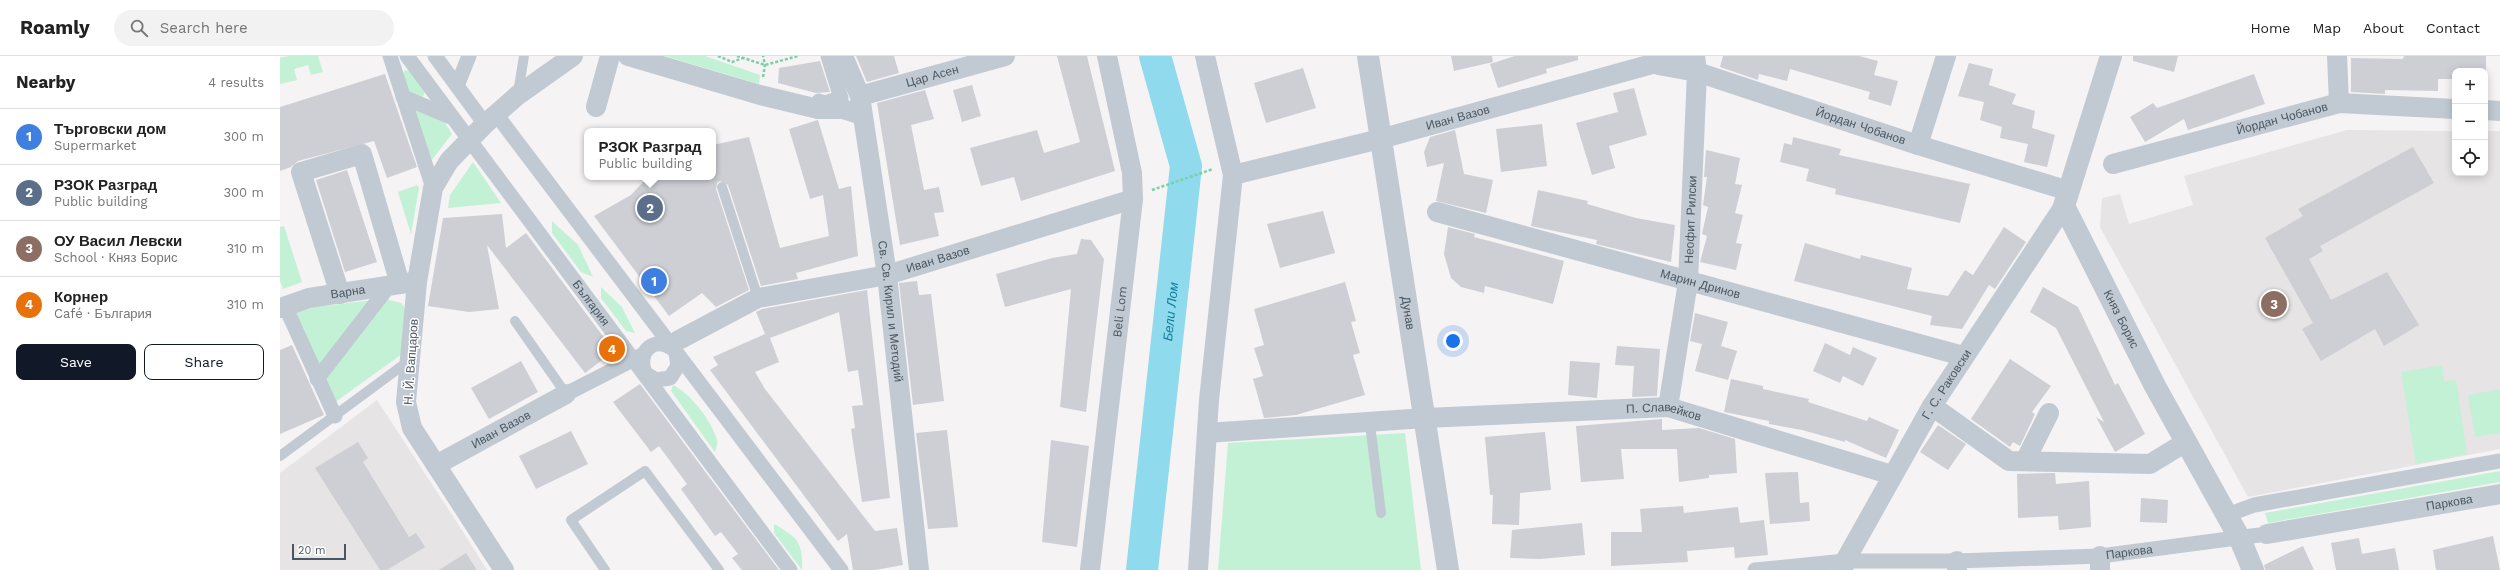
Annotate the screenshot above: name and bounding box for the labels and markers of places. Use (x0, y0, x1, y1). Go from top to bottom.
pin: 2 (637, 193, 663, 223)
pin: 1 (641, 266, 667, 296)
pin: 3 (2261, 289, 2287, 319)
pin: 4 (599, 334, 625, 364)

